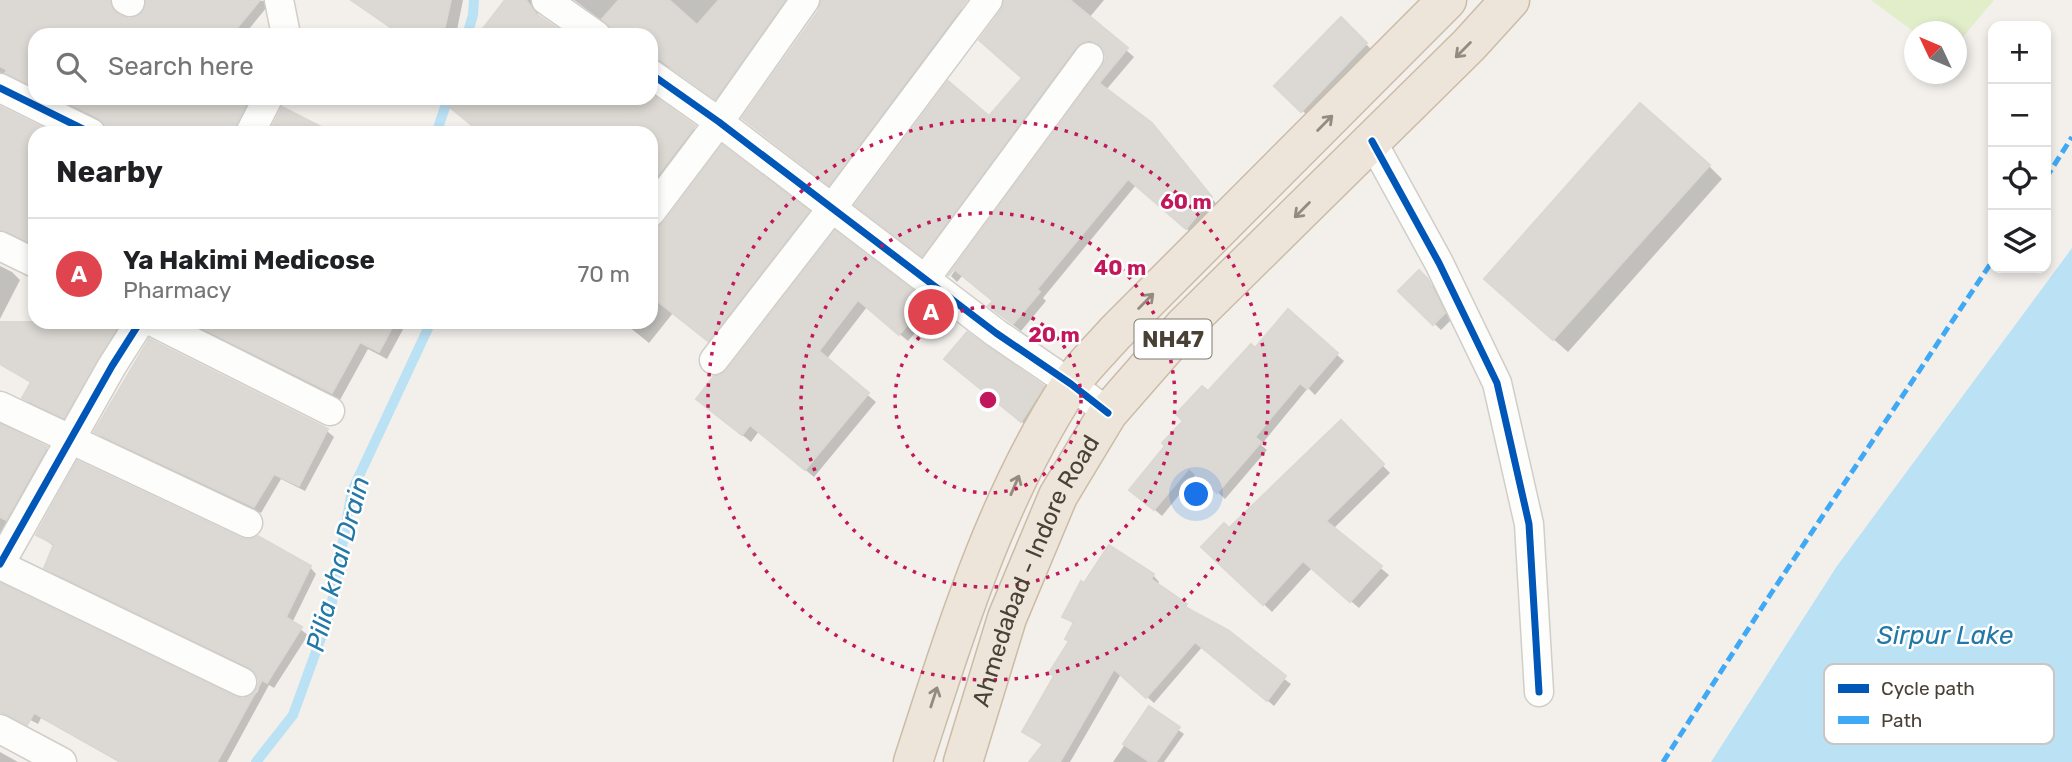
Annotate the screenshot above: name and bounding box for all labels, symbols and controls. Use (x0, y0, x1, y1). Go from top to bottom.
north arrow (1904, 21, 1967, 84)
map controls (1988, 21, 2051, 273)
button: + (1988, 21, 2051, 84)
search box (28, 28, 658, 105)
one-way arrow (1455, 41, 1472, 58)
icon: search (52, 48, 90, 86)
text: Search here (108, 51, 254, 82)
button: − (1988, 84, 2051, 147)
one-way arrow (1316, 115, 1333, 132)
button: locate (1988, 147, 2051, 210)
text: Nearby (56, 154, 163, 190)
text: 60 m (1160, 189, 1212, 214)
one-way arrow (1293, 201, 1310, 218)
button: layers (1988, 210, 2051, 273)
text: Ya Hakimi Medicose (123, 245, 375, 276)
text: 40 m (1094, 255, 1146, 280)
text: A (71, 260, 87, 288)
text: 70 m (578, 260, 630, 288)
text: Pharmacy (123, 276, 231, 304)
pin: A (908, 286, 954, 338)
one-way arrow (1138, 293, 1155, 310)
road number: NH47 (1134, 320, 1212, 358)
text: 20 m (1028, 322, 1080, 347)
centre of rings (976, 388, 1000, 412)
street label: Ahmedabad - Indore Road (967, 430, 1105, 710)
water label: Pilia khal Drain (300, 473, 376, 655)
one-way arrow (1009, 474, 1022, 496)
your location (1179, 477, 1213, 511)
water label: Sirpur Lake (1877, 620, 2014, 651)
legend (1824, 664, 2054, 744)
text: Cycle path (1881, 677, 1975, 700)
one-way arrow (929, 687, 941, 709)
text: Path (1881, 709, 1922, 732)

